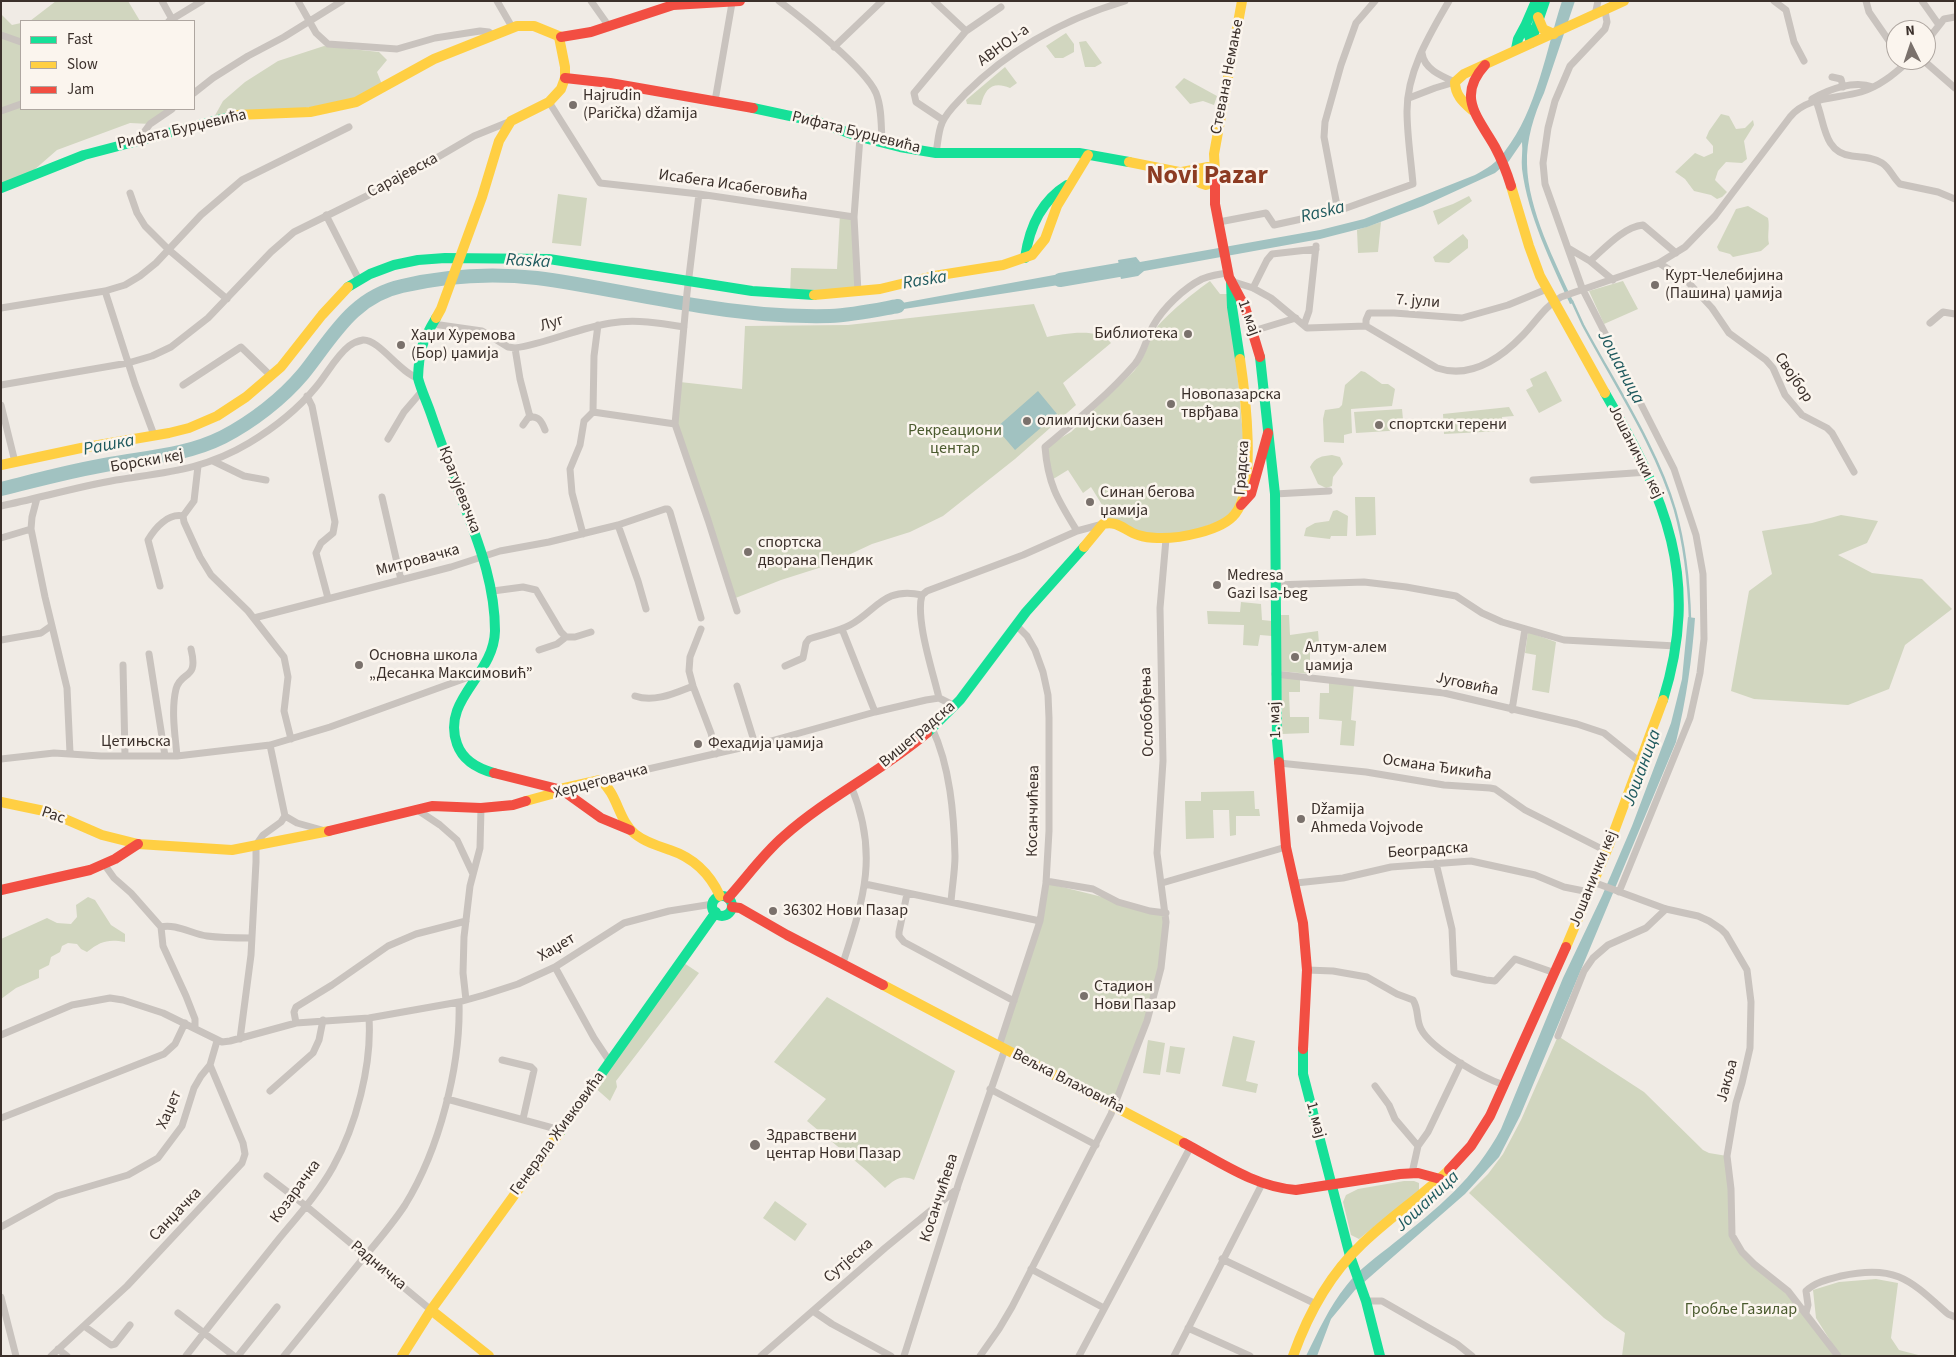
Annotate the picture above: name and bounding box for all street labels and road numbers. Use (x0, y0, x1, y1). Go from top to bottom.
street label: Стевана Немање (1207, 18, 1249, 136)
street label: АВНОЈ-а (974, 21, 1034, 71)
street label: Рифата Бурџевића (116, 106, 248, 154)
street label: Рифата Бурџевића (790, 108, 922, 158)
street label: Сарајевска (364, 149, 442, 203)
street label: Исабега Исабеговића (657, 166, 809, 206)
street label: 7. јули (1395, 291, 1441, 313)
street label: 1. мај (1233, 297, 1263, 339)
street label: Луг (538, 311, 566, 337)
street label: Својбор (1769, 349, 1817, 407)
street label: Јошанички кеј (1603, 402, 1667, 502)
street label: Градска (1231, 440, 1255, 496)
street label: Крагујевачка (434, 444, 484, 536)
street label: Борски кеј (109, 446, 185, 478)
street label: Митровачка (374, 541, 462, 581)
street label: Ослобођења (1137, 667, 1159, 757)
street label: Југовића (1434, 669, 1500, 701)
street label: Вишеградска (876, 698, 960, 772)
street label: 1. мај (1266, 701, 1286, 739)
street label: Цетињска (101, 732, 171, 752)
street label: Османа Ђикића (1381, 751, 1493, 785)
street label: Херцеговачка (552, 760, 650, 804)
street label: Косанчићева (1024, 765, 1044, 857)
street label: Рас (39, 803, 67, 829)
street label: Јошанички кеј (1566, 828, 1622, 930)
street label: Београдска (1387, 839, 1469, 863)
street label: Хаџет (535, 929, 579, 967)
street label: Вељка Влаховића (1009, 1045, 1127, 1119)
street label: Јакља (1713, 1058, 1743, 1104)
street label: Генерала Живковића (507, 1068, 609, 1200)
street label: Хаџет (153, 1088, 187, 1132)
street label: 1. мај (1301, 1100, 1329, 1140)
street label: Косанчићева (917, 1151, 963, 1245)
street label: Козарачка (267, 1157, 325, 1227)
street label: Санџачка (146, 1184, 206, 1246)
street label: Сутјеска (821, 1234, 877, 1288)
street label: Радничка (346, 1237, 410, 1295)

